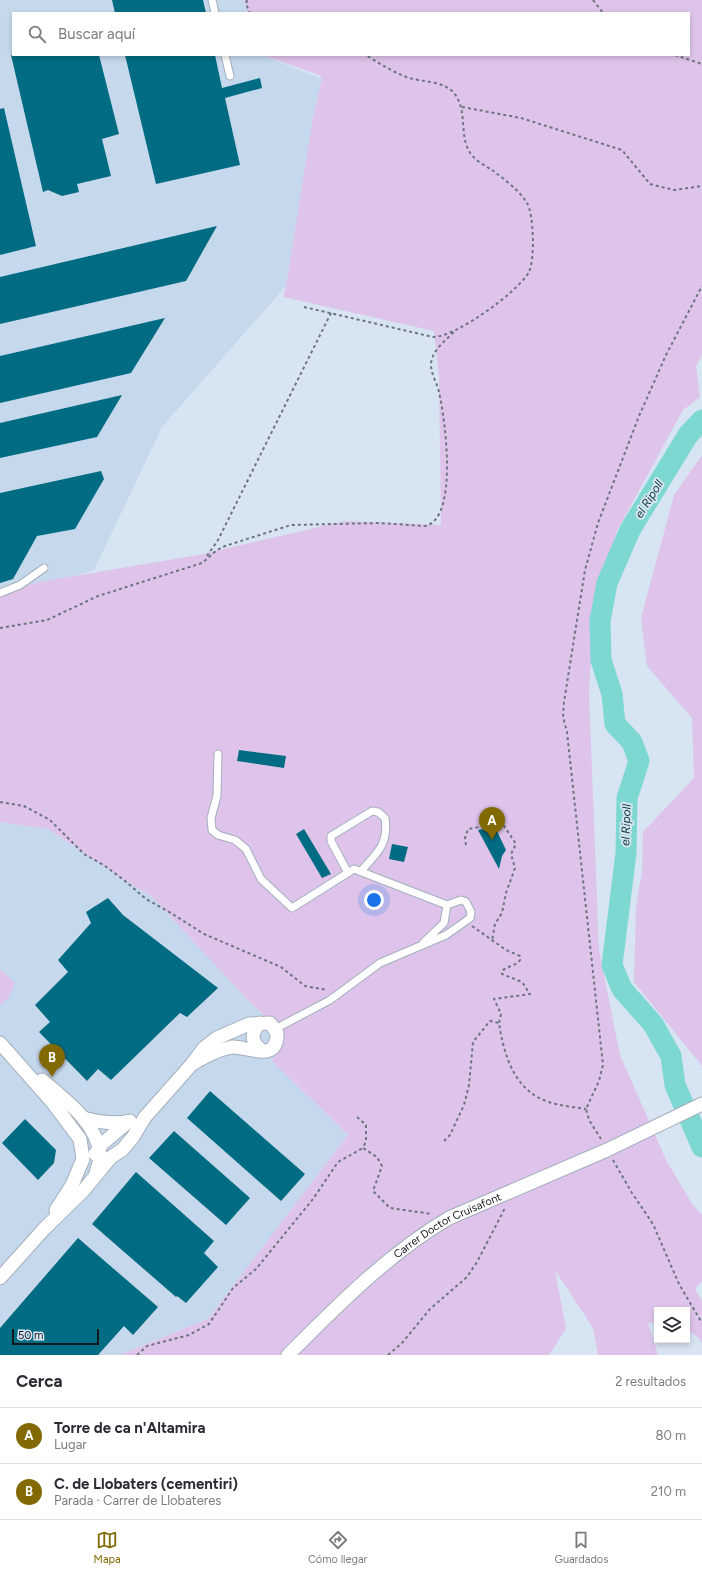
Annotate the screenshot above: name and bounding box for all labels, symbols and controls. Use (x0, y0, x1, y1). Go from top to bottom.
search box (12, 12, 690, 56)
icon: search (26, 23, 48, 45)
text: Buscar aquí (58, 25, 135, 43)
water label: el Ripoll (632, 477, 666, 520)
water label: el Ripoll (618, 803, 634, 846)
pin: A (479, 807, 505, 840)
your location (364, 890, 384, 910)
pin: B (39, 1044, 65, 1077)
street label: Carrer Doctor Cruisafont (391, 1190, 503, 1261)
map controls (654, 1307, 690, 1343)
button: layers (654, 1307, 690, 1343)
scale bar (12, 1327, 99, 1346)
text: 50 m (18, 1329, 43, 1342)
text: Cerca (16, 1371, 63, 1391)
text: 2 resultados (615, 1374, 686, 1389)
text: Torre de ca n'Altamira (54, 1419, 205, 1437)
text: A (24, 1428, 34, 1443)
text: 80 m (655, 1428, 686, 1443)
text: Lugar (54, 1437, 87, 1452)
text: C. de Llobaters (cementiri) (54, 1475, 238, 1493)
text: B (25, 1484, 33, 1499)
text: 210 m (651, 1484, 686, 1499)
text: Parada · Carrer de Llobateres (54, 1493, 221, 1508)
tab: Mapa (94, 1529, 121, 1566)
tab: Cómo llegar (308, 1529, 367, 1566)
tab: Guardados (555, 1529, 608, 1566)

